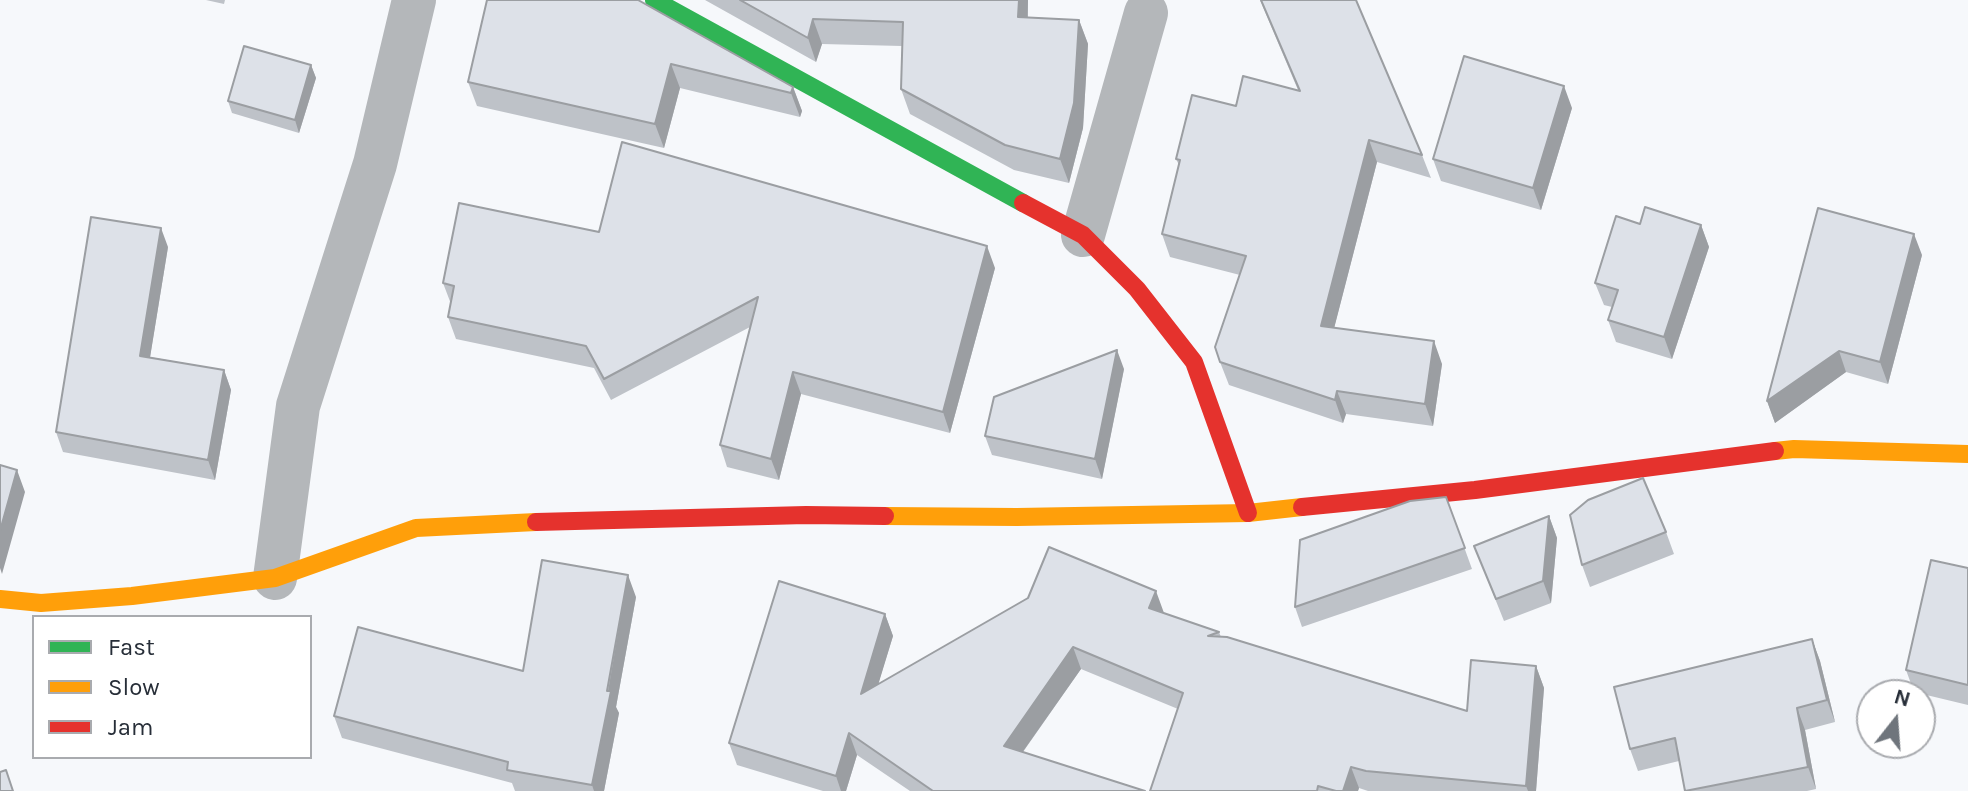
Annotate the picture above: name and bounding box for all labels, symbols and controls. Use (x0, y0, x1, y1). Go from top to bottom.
legend (32, 615, 312, 759)
text: Fast (108, 633, 155, 661)
text: Slow (108, 673, 160, 701)
north arrow (1856, 679, 1936, 759)
text: N (1891, 683, 1914, 713)
text: Jam (108, 713, 153, 741)

